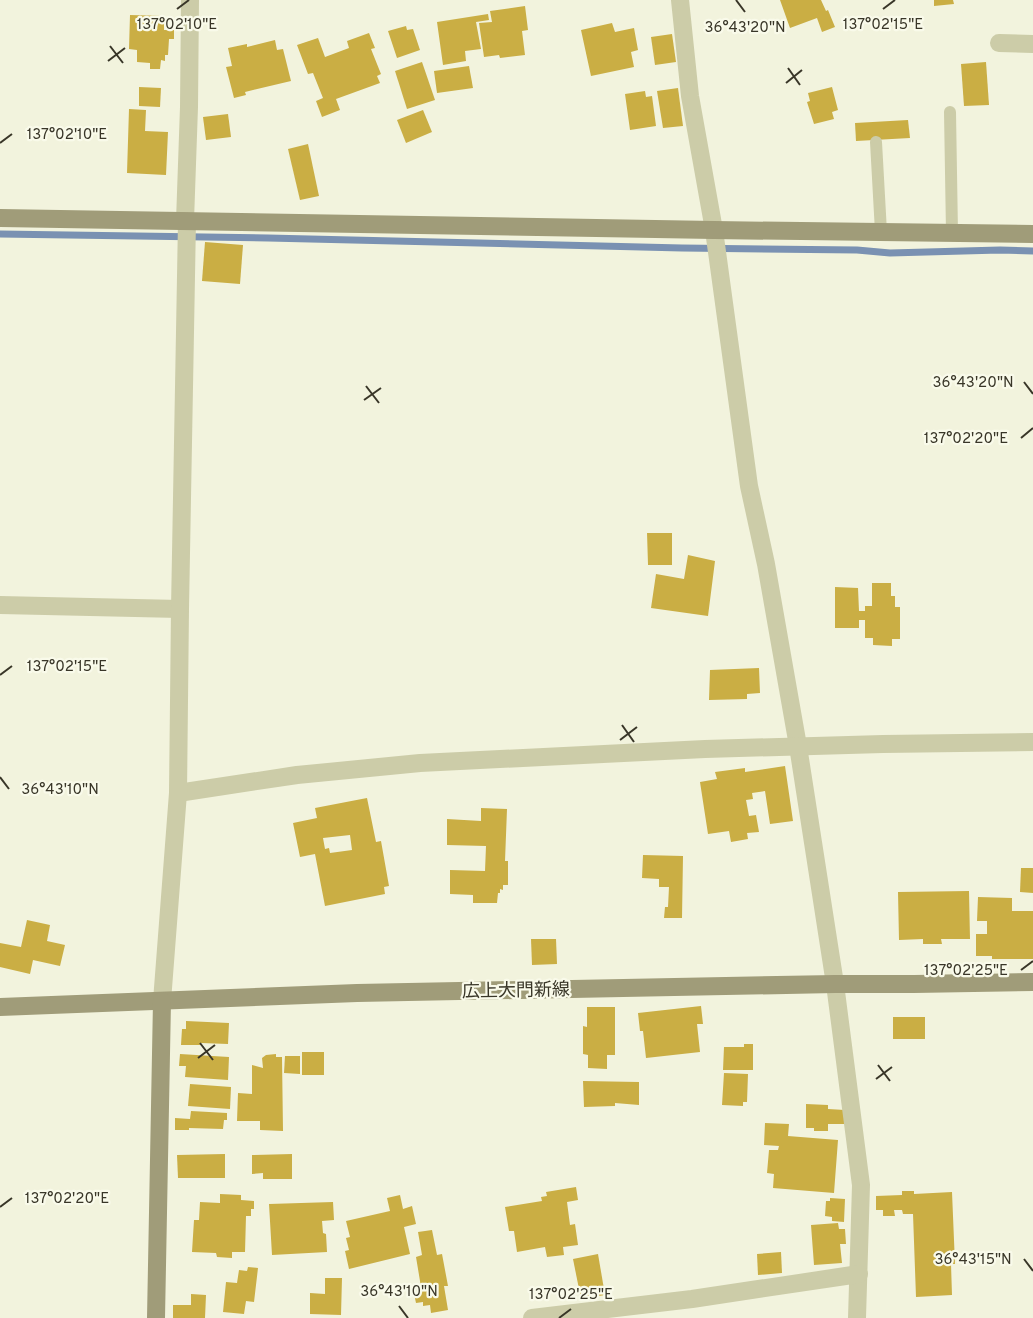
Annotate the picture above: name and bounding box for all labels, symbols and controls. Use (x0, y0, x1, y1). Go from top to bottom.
text: 137°02'10"E (137, 16, 217, 35)
text: 137°02'15"E (843, 16, 923, 35)
text: 36°43'20"N (704, 19, 786, 38)
text: 137°02'10"E (27, 126, 107, 145)
text: 36°43'20"N (932, 374, 1014, 393)
text: 137°02'20"E (924, 430, 1008, 449)
text: 137°02'15"E (27, 658, 107, 677)
text: 36°43'10"N (21, 781, 99, 800)
text: 137°02'25"E (924, 962, 1008, 981)
street label: 広上大門新線 (462, 979, 570, 1004)
text: 137°02'20"E (25, 1190, 109, 1209)
text: 36°43'15"N (934, 1251, 1012, 1270)
text: 36°43'10"N (360, 1283, 438, 1302)
text: 137°02'25"E (529, 1286, 613, 1305)

